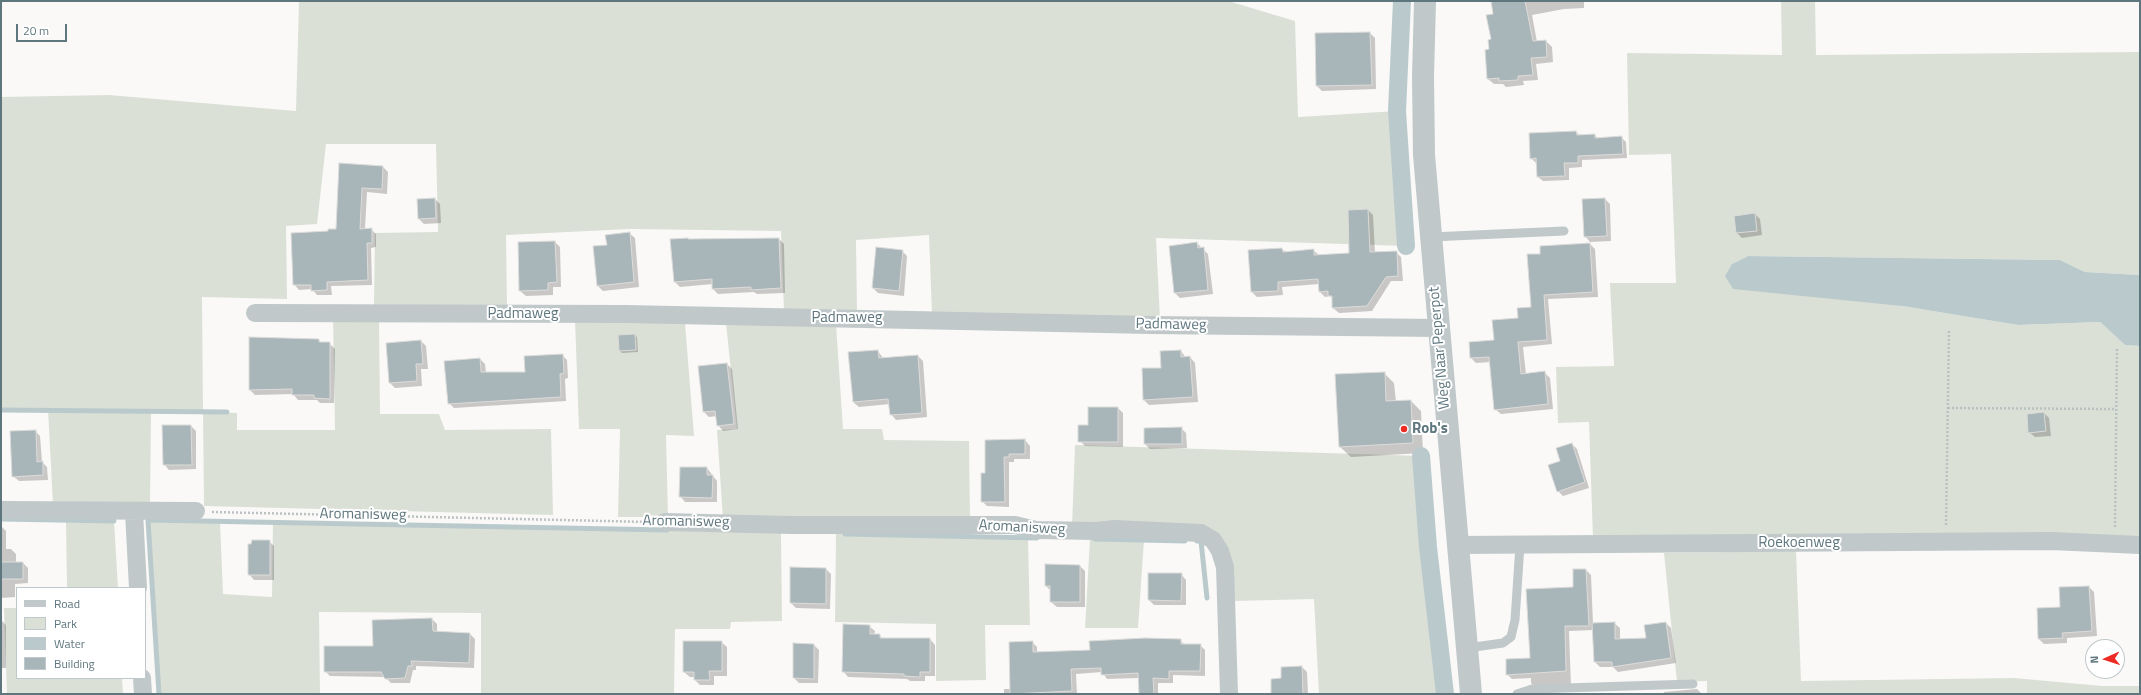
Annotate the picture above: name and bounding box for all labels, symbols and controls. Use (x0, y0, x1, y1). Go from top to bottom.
scale bar (18, 16, 69, 42)
text: 20 m (23, 21, 49, 40)
street label: Weg Naar Peperpot (1426, 286, 1454, 410)
street label: Padmaweg (488, 305, 558, 323)
street label: Padmaweg (812, 309, 882, 327)
street label: Padmaweg (1135, 315, 1207, 335)
place label: Rob's (1412, 420, 1448, 438)
marker: Rob's (1399, 424, 1409, 434)
street label: Aromanisweg (319, 505, 407, 525)
street label: Aromanisweg (642, 512, 730, 532)
street label: Aromanisweg (978, 517, 1066, 539)
street label: Roekoenweg (1758, 534, 1840, 552)
legend (16, 587, 146, 679)
text: Road (54, 594, 80, 613)
text: Park (54, 614, 77, 633)
text: Water (54, 634, 85, 653)
north arrow (2085, 639, 2125, 679)
text: Building (54, 654, 95, 673)
text: N (2086, 655, 2102, 664)

